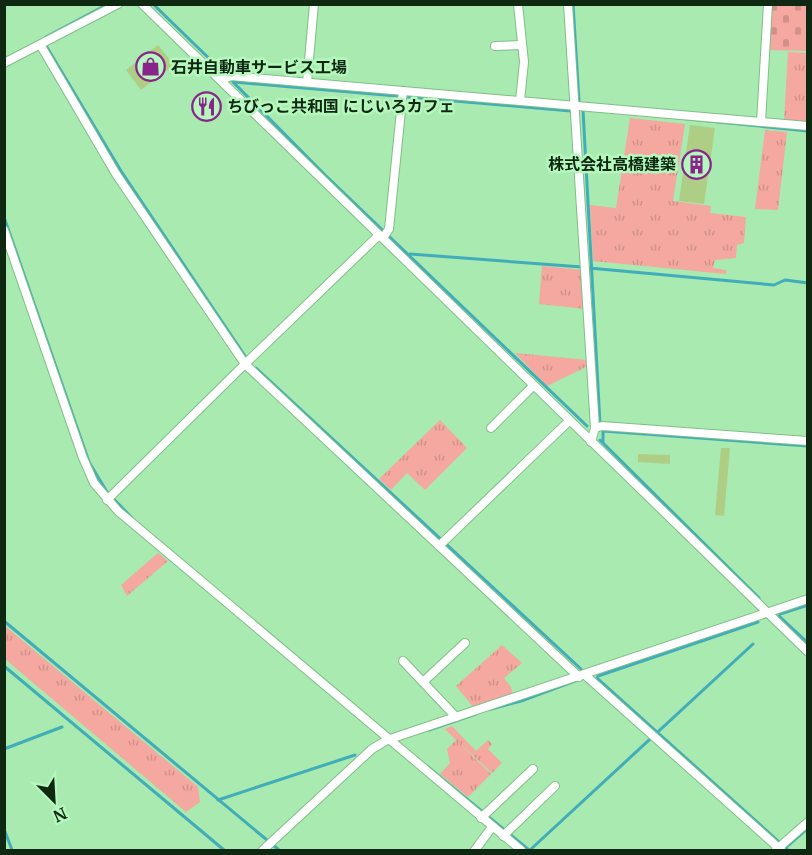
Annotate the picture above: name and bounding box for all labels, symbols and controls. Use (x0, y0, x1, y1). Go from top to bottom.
shop icon: 石井自動車サービス工場 (134, 51, 166, 83)
place label: 石井自動車サービス工場 (171, 57, 347, 77)
restaurant icon: ちびっこ共和国 にじいろカフェ (190, 90, 222, 122)
place label: ちびっこ共和国 にじいろカフェ (227, 96, 455, 116)
building icon: 株式会社高橋建築 (681, 148, 713, 180)
place label: 株式会社高橋建築 (548, 154, 676, 174)
north arrow (24, 771, 84, 831)
text: N (50, 803, 70, 827)

